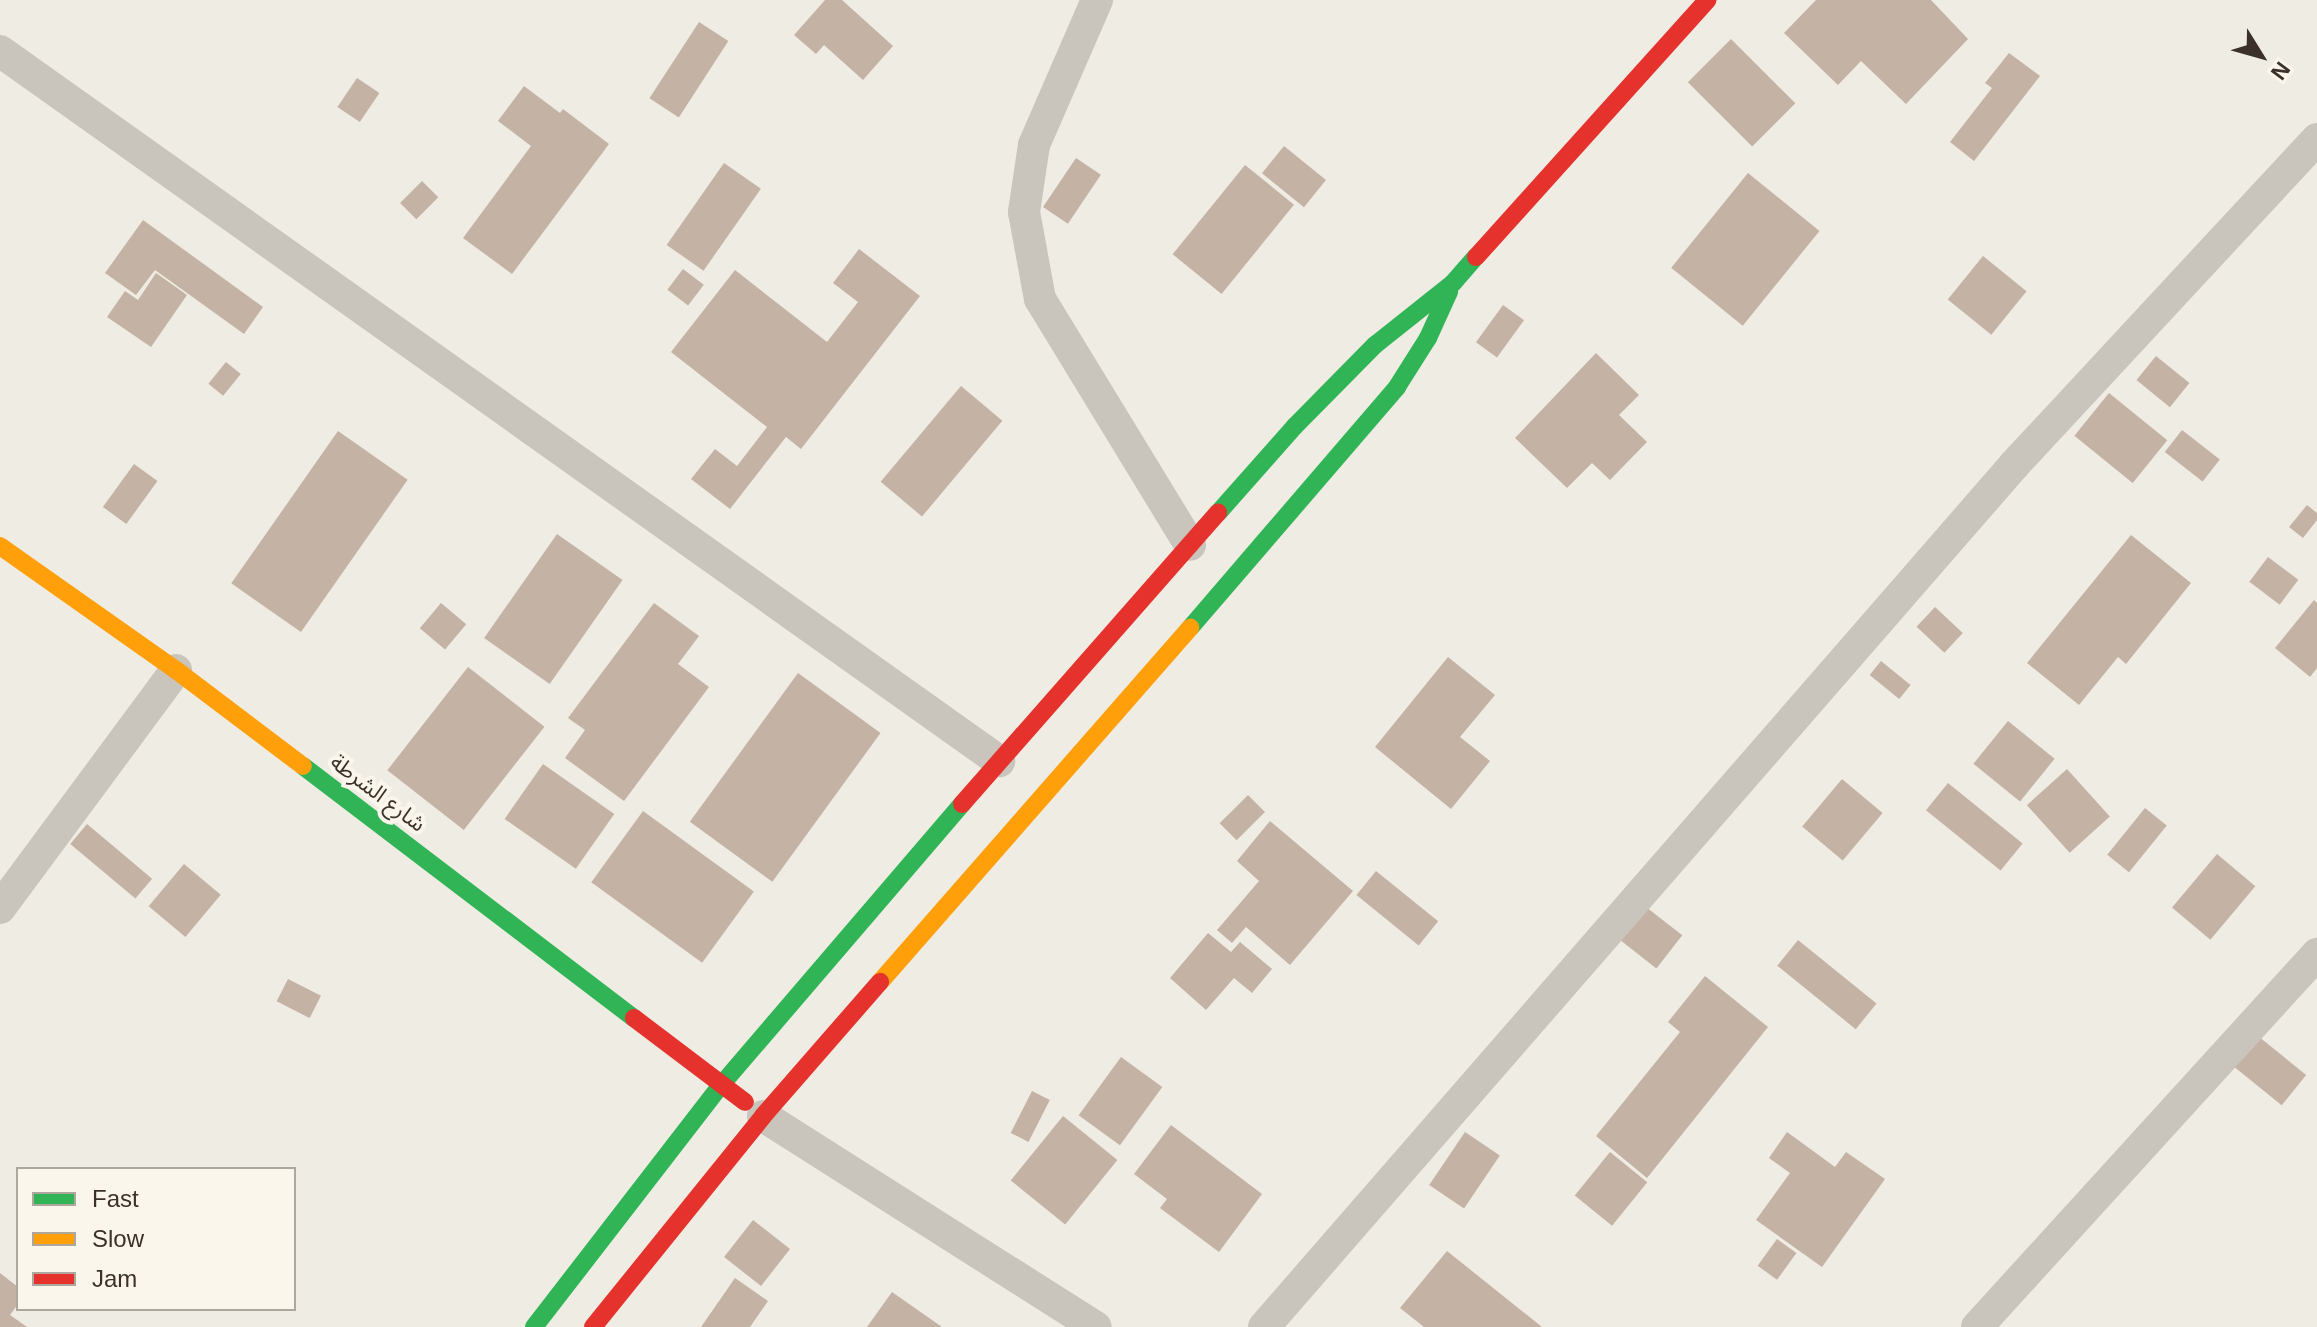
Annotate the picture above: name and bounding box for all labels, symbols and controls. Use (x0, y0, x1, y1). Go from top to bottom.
north arrow (2221, 16, 2301, 96)
text: N (2266, 57, 2295, 85)
street label: شارع الشرطة (325, 749, 431, 837)
legend (16, 1167, 296, 1311)
text: Fast (92, 1185, 139, 1212)
text: Slow (92, 1225, 144, 1252)
text: Jam (92, 1265, 137, 1292)

